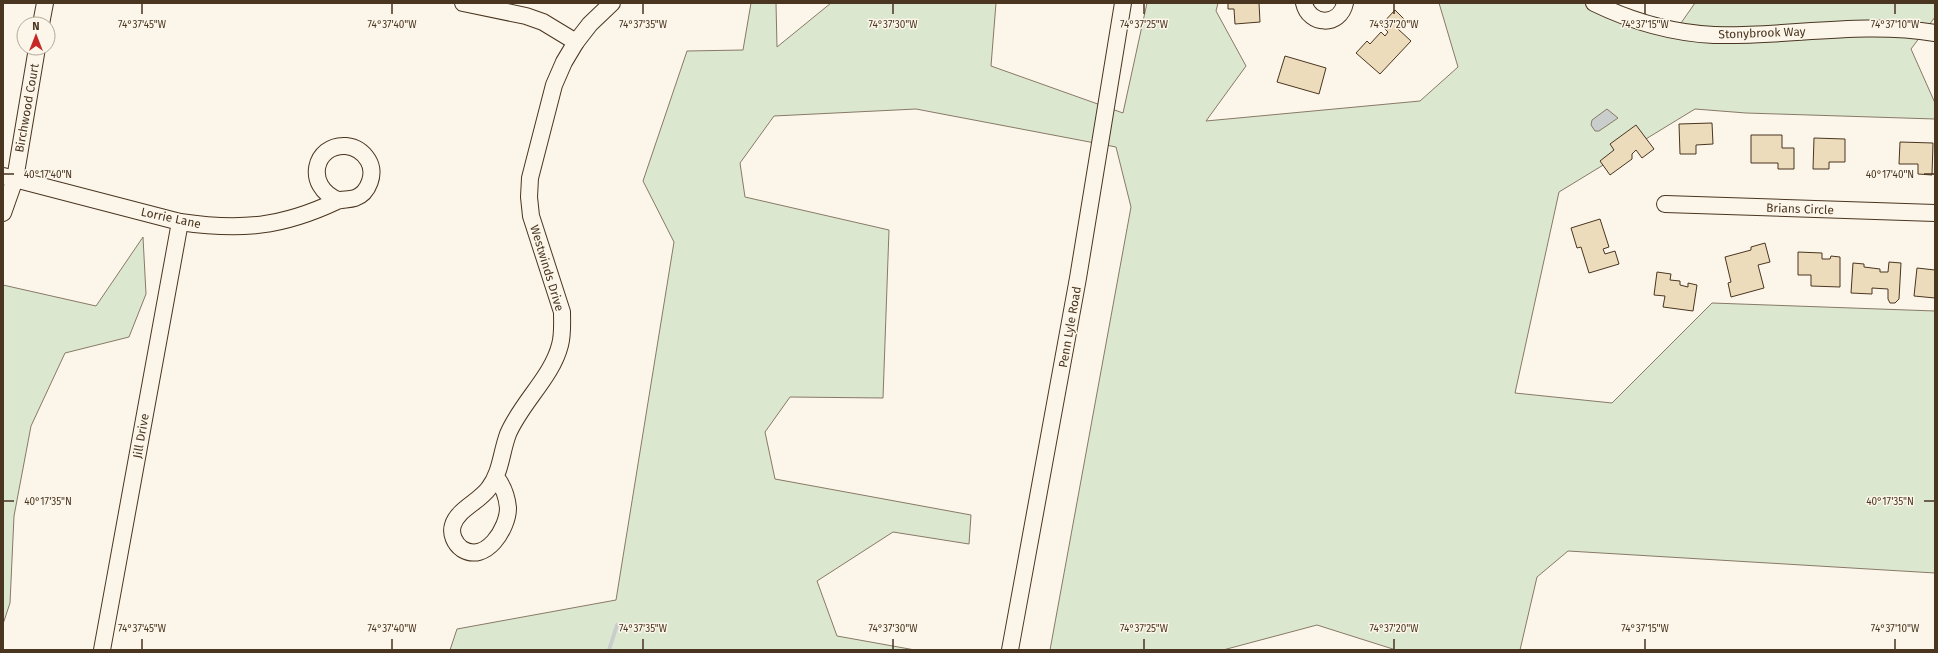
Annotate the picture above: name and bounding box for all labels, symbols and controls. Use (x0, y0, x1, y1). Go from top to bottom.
north arrow (16, 16, 56, 56)
text: 74°37'45"W (118, 19, 167, 31)
text: 74°37'40"W (368, 19, 417, 31)
text: 74°37'35"W (619, 19, 668, 31)
text: 74°37'30"W (869, 19, 918, 31)
text: 74°37'25"W (1120, 19, 1169, 31)
text: 74°37'20"W (1370, 19, 1419, 31)
text: 74°37'15"W (1621, 19, 1670, 31)
text: 74°37'10"W (1871, 19, 1920, 31)
text: N (32, 20, 40, 33)
street label: Stonybrook Way (1718, 24, 1806, 42)
street label: Birchwood Court (12, 62, 42, 154)
text: 40°17'40"N (24, 169, 72, 181)
text: 40°17'40"N (1866, 169, 1914, 181)
street label: Brians Circle (1766, 201, 1834, 217)
street label: Lorrie Lane (140, 205, 202, 231)
street label: Westwinds Drive (527, 223, 567, 313)
street label: Penn Lyle Road (1056, 285, 1084, 369)
street label: Jill Drive (130, 412, 152, 460)
text: 40°17'35"N (24, 496, 72, 508)
text: 40°17'35"N (1866, 496, 1914, 508)
text: 74°37'45"W (118, 623, 167, 635)
text: 74°37'40"W (368, 623, 417, 635)
text: 74°37'35"W (619, 623, 668, 635)
text: 74°37'30"W (869, 623, 918, 635)
text: 74°37'25"W (1120, 623, 1169, 635)
text: 74°37'20"W (1370, 623, 1419, 635)
text: 74°37'15"W (1621, 623, 1670, 635)
text: 74°37'10"W (1871, 623, 1920, 635)

